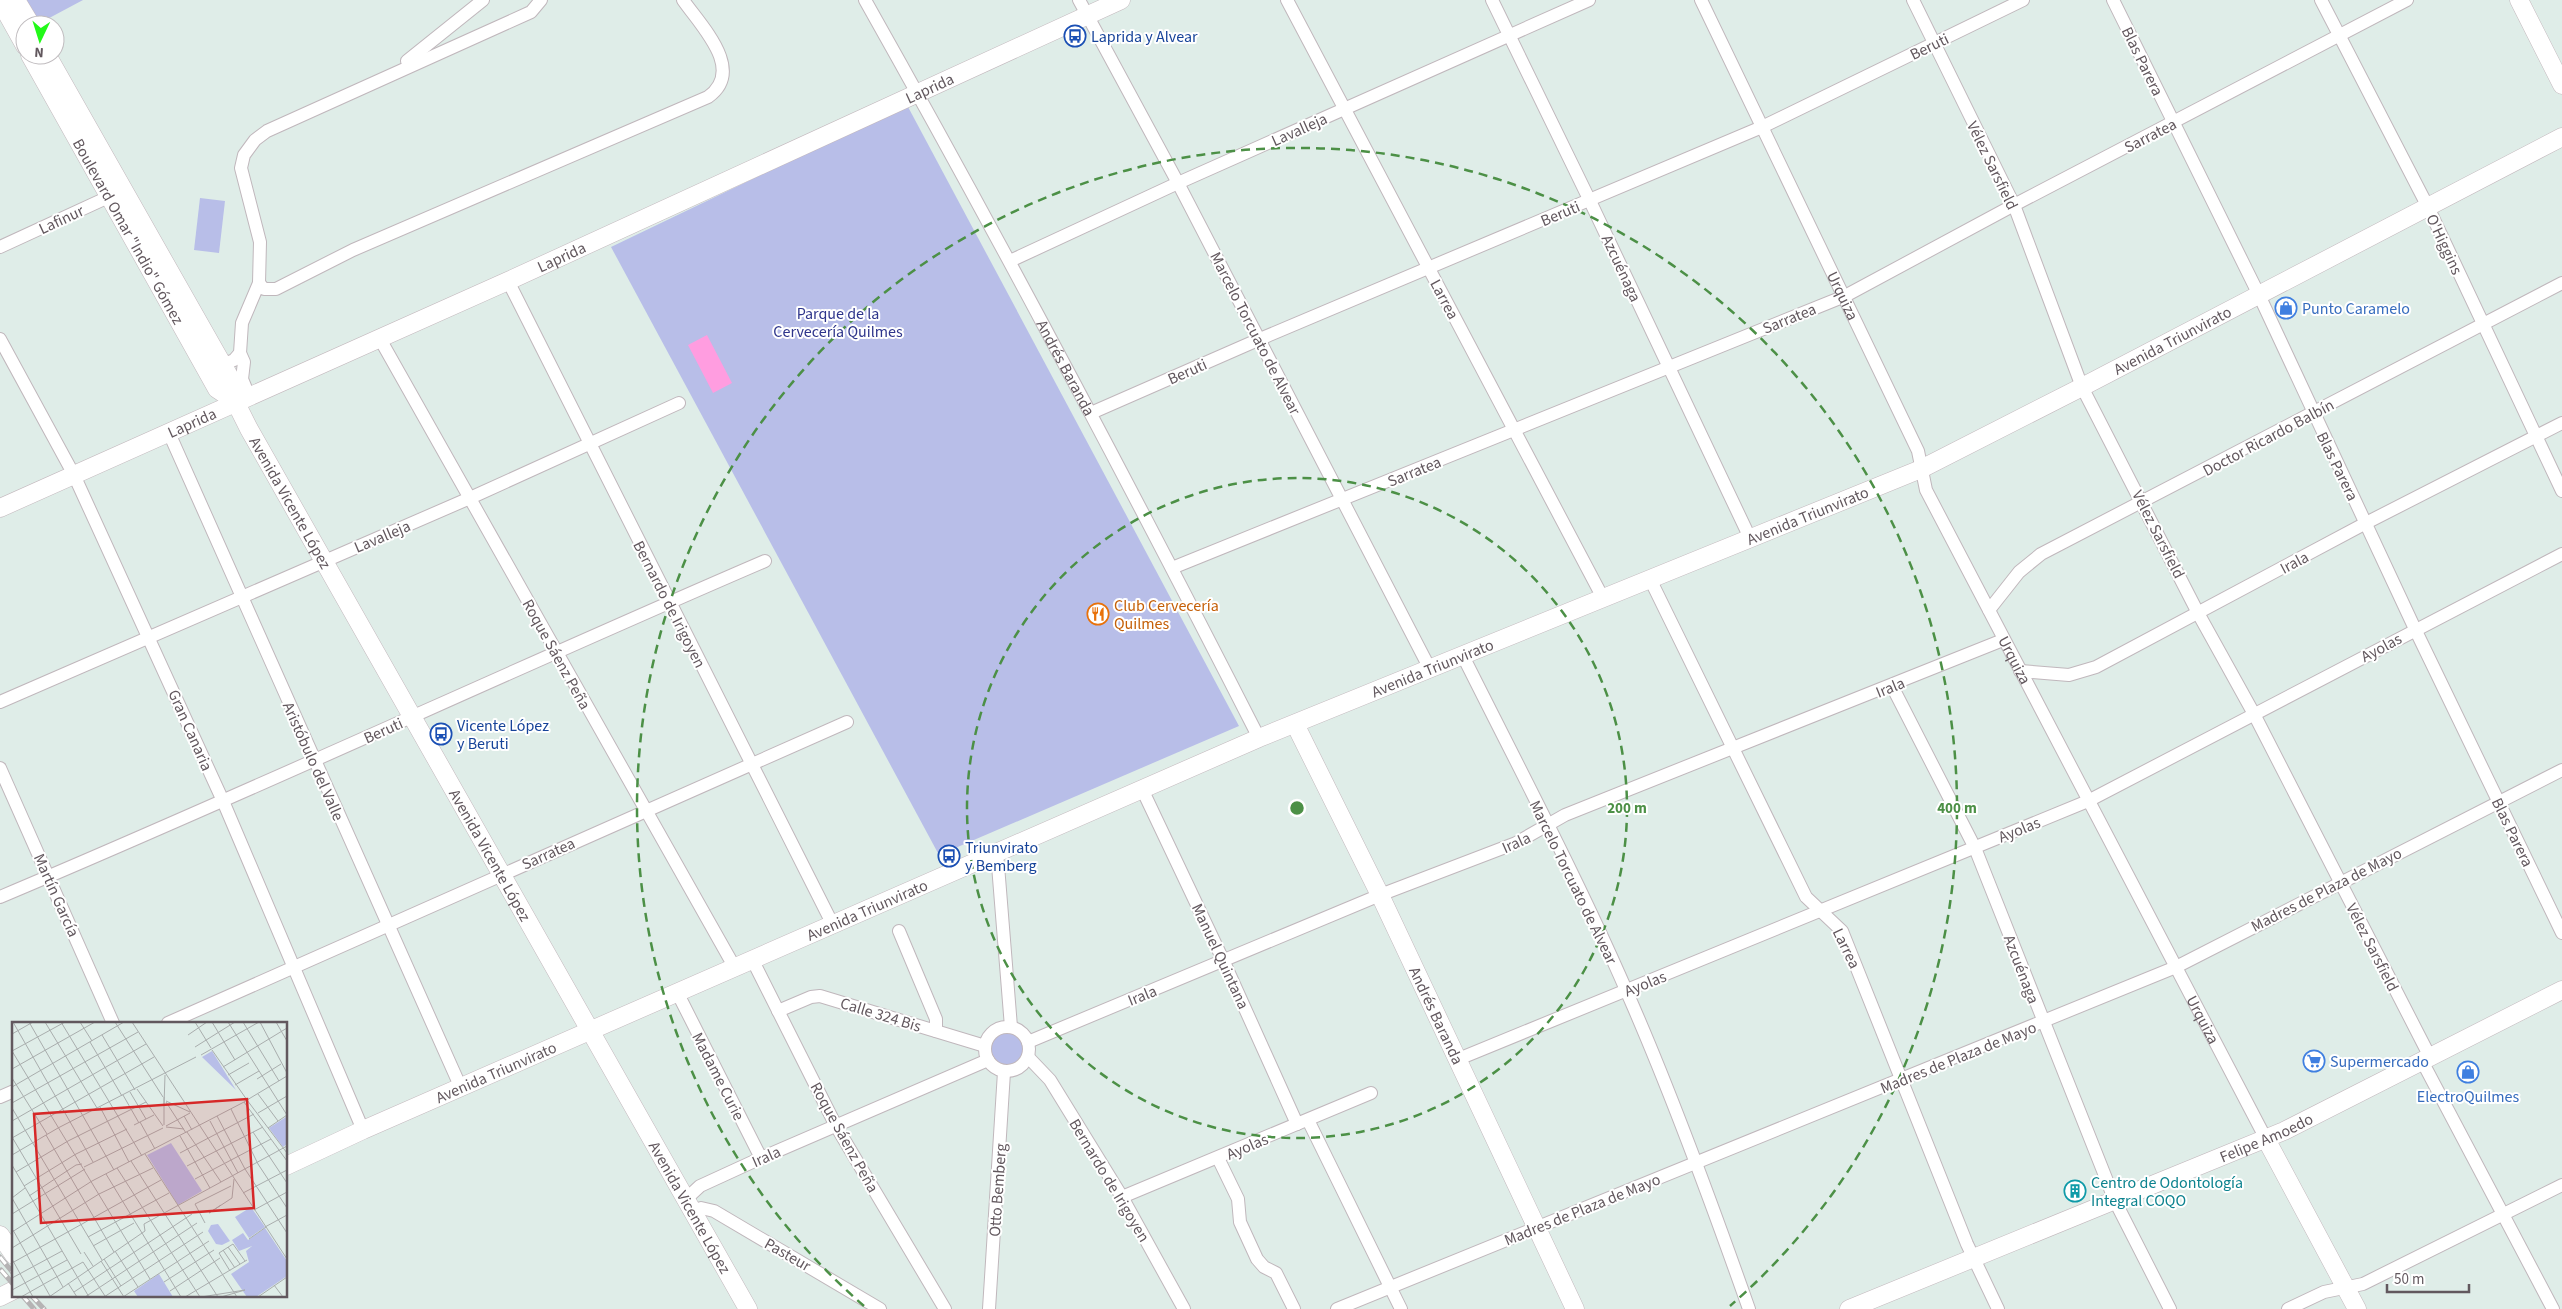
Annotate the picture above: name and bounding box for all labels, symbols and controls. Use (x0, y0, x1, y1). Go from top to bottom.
north arrow (15, 15, 65, 65)
street label: Blas Parera (2116, 23, 2168, 100)
bus stop icon: Laprida y Alvear (1063, 24, 1087, 48)
place label: Laprida y Alvear (1091, 26, 1198, 48)
street label: Beruti (1906, 28, 1953, 66)
text: N (34, 42, 45, 62)
street label: Laprida (902, 68, 958, 109)
street label: Lavalleja (1268, 108, 1331, 152)
street label: Sarratea (2120, 113, 2180, 158)
street label: Vélez Sarsfield (1961, 117, 2023, 214)
street label: Boulevard Omar "Indio" Gómez (67, 135, 189, 329)
street label: Beruti (1537, 196, 1584, 232)
street label: Lafinur (35, 200, 88, 240)
street label: O'Higgins (2420, 211, 2468, 279)
street label: Azcuénaga (1596, 231, 1646, 306)
street label: Laprida (534, 237, 590, 278)
street label: Marcelo Torcuato de Alvear (1204, 248, 1306, 419)
street label: Urquiza (1821, 268, 1863, 324)
street label: Larrea (1424, 276, 1464, 323)
shop icon: Punto Caramelo (2274, 296, 2298, 320)
street label: Sarratea (1759, 298, 1820, 340)
place label: Punto Caramelo (2302, 298, 2410, 320)
street label: Avenida Triunvirato (2110, 301, 2235, 381)
park label: Parque de la Cervecería Quilmes (773, 303, 903, 343)
street label: Andrés Baranda (1031, 316, 1100, 420)
street label: Beruti (1164, 354, 1211, 390)
street label: Doctor Ricardo Balbín (2199, 394, 2338, 482)
street label: Laprida (164, 403, 220, 444)
street label: Blas Parera (2311, 428, 2363, 505)
street label: Avenida Vicente López (244, 433, 336, 573)
street label: Sarratea (1384, 451, 1445, 493)
street label: Avenida Triunvirato (1743, 481, 1872, 551)
street label: Vélez Sarsfield (2126, 487, 2190, 582)
street label: Lavalleja (351, 515, 414, 559)
street label: Bernardo de Irigoyen (627, 537, 711, 672)
street label: Irala (2276, 546, 2313, 580)
street label: Roque Sáenz Peña (517, 595, 596, 714)
place label: Club Cervecería Quilmes (1114, 595, 1219, 635)
restaurant icon: Club Cervecería Quilmes (1086, 602, 1110, 626)
street label: Ayolas (2357, 628, 2406, 668)
street label: Urquiza (1992, 632, 2036, 688)
street label: Avenida Triunvirato (1368, 634, 1497, 703)
street label: Irala (1873, 672, 1908, 704)
street label: Gran Canaria (162, 686, 218, 774)
street label: Aristóbulo del Valle (277, 698, 349, 824)
street label: Beruti (360, 713, 407, 749)
place label: Vicente López y Beruti (457, 715, 549, 755)
bus stop icon: Vicente López y Beruti (429, 722, 453, 746)
street label: Avenida Vicente López (443, 785, 536, 926)
street label: Blas Parera (2486, 794, 2538, 871)
street label: Marcelo Torcuato de Alvear (1524, 797, 1623, 969)
text: 200 m (1607, 798, 1647, 819)
text: 400 m (1937, 798, 1977, 819)
centre of rings (1288, 799, 1306, 817)
street label: Ayolas (1995, 811, 2044, 848)
street label: Irala (1498, 827, 1534, 859)
street label: Sarratea (518, 832, 579, 875)
place label: Triunvirato y Bemberg (965, 837, 1038, 877)
street label: Madres de Plaza de Mayo (2247, 842, 2406, 937)
bus stop icon: Triunvirato y Bemberg (937, 844, 961, 868)
street label: Martín García (28, 850, 84, 941)
street label: Avenida Triunvirato (803, 874, 931, 947)
street label: Manuel Quintana (1186, 900, 1254, 1013)
street label: Vélez Sarsfield (2340, 900, 2404, 995)
street label: Larrea (1827, 924, 1865, 972)
street label: Azcuénaga (1998, 932, 2044, 1007)
street label: Andrés Baranda (1403, 963, 1468, 1068)
street label: Ayolas (1621, 965, 1670, 1002)
street label: Irala (1125, 980, 1160, 1012)
street label: Calle 324 Bis (838, 992, 924, 1038)
street label: Urquiza (2181, 992, 2224, 1048)
street label: Madres de Plaza de Mayo (1877, 1017, 2040, 1099)
inset map (12, 1022, 288, 1296)
street label: Madame Curie (686, 1029, 750, 1124)
street label: Avenida Triunvirato (432, 1037, 560, 1109)
supermarket icon: Supermercado (2302, 1049, 2326, 1073)
place label: Supermercado (2330, 1051, 2429, 1073)
shop icon: ElectroQuilmes (2456, 1060, 2480, 1084)
street label: Roque Sáenz Peña (805, 1078, 884, 1197)
place label: ElectroQuilmes (2417, 1086, 2519, 1108)
street label: Felipe Amoedo (2216, 1108, 2317, 1168)
street label: Bernardo de Irigoyen (1064, 1115, 1155, 1246)
street label: Ayolas (1223, 1128, 1272, 1166)
street label: Avenida Vicente López (643, 1137, 736, 1278)
street label: Irala (748, 1141, 784, 1173)
street label: Otto Bemberg (984, 1143, 1012, 1238)
street label: Madres de Plaza de Mayo (1501, 1169, 1664, 1251)
place label: Centro de Odontología Integral COQO (2091, 1172, 2243, 1212)
building icon: Centro de Odontología Integral COQO (2063, 1179, 2087, 1203)
street label: Pasteur (760, 1233, 815, 1277)
scale bar (2387, 1262, 2470, 1294)
text: 50 m (2394, 1269, 2424, 1290)

